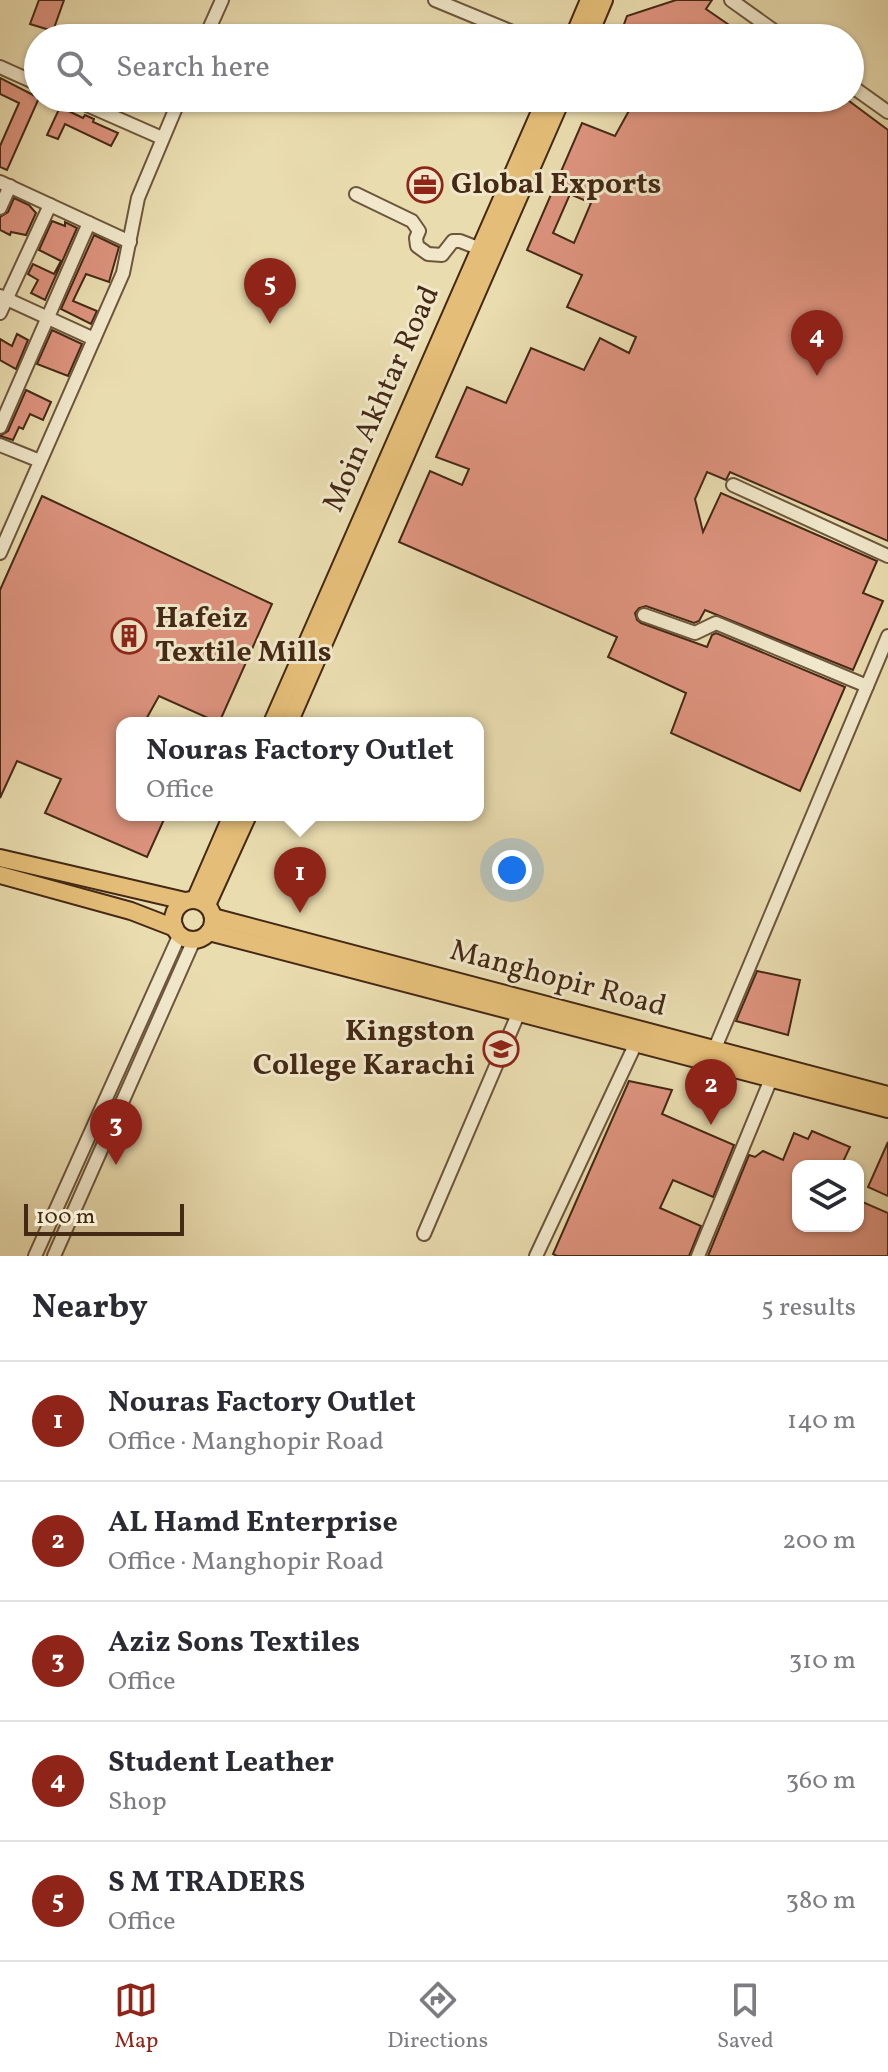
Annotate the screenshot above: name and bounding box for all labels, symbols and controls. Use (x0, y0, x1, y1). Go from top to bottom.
search box (24, 24, 864, 112)
icon: search (52, 46, 96, 90)
text: Search here (116, 47, 270, 89)
place label: Global Exports (451, 164, 661, 206)
office icon: Global Exports (406, 166, 444, 204)
pin: 5 (244, 258, 296, 324)
street label: Moin Akhtar Road (313, 279, 451, 519)
pin: 4 (791, 310, 843, 376)
place label: Hafeiz Textile Mills (155, 598, 332, 674)
building icon: Hafeiz Textile Mills (110, 617, 148, 655)
popup (116, 717, 484, 821)
text: Nouras Factory Outlet (146, 730, 454, 772)
text: Office (146, 772, 214, 808)
pin: 1 (274, 847, 326, 913)
your location (492, 850, 532, 890)
street label: Manghopir Road (445, 930, 671, 1028)
place label: Kingston College Karachi (253, 1011, 475, 1087)
school or university icon: Kingston College Karachi (482, 1030, 520, 1068)
pin: 2 (685, 1059, 737, 1125)
pin: 3 (90, 1099, 142, 1165)
map controls (792, 1160, 864, 1232)
button: layers (792, 1160, 864, 1232)
scale bar (24, 1200, 184, 1236)
text: 100 m (36, 1202, 95, 1233)
text: Nearby (32, 1285, 148, 1332)
text: 5 results (761, 1290, 856, 1326)
text: Nouras Factory Outlet (108, 1382, 416, 1424)
text: 1 (53, 1403, 63, 1439)
text: 140 m (787, 1403, 856, 1439)
text: Office · Manghopir Road (108, 1424, 384, 1460)
text: AL Hamd Enterprise (108, 1502, 398, 1544)
text: 2 (51, 1523, 65, 1559)
text: 200 m (782, 1523, 856, 1559)
text: Office · Manghopir Road (108, 1544, 384, 1580)
text: Aziz Sons Textiles (108, 1622, 360, 1664)
text: 3 (51, 1643, 65, 1679)
text: 310 m (789, 1643, 856, 1679)
text: Office (108, 1664, 176, 1700)
text: Student Leather (108, 1742, 334, 1784)
text: 4 (50, 1763, 66, 1799)
text: 360 m (786, 1763, 856, 1799)
text: Shop (108, 1784, 167, 1820)
text: S M TRADERS (108, 1862, 305, 1904)
text: 5 (52, 1883, 64, 1919)
text: 380 m (786, 1883, 856, 1919)
text: Office (108, 1904, 176, 1940)
tab: Map (114, 1978, 158, 2057)
tab: Directions (387, 1978, 488, 2057)
tab: Saved (717, 1978, 774, 2057)

